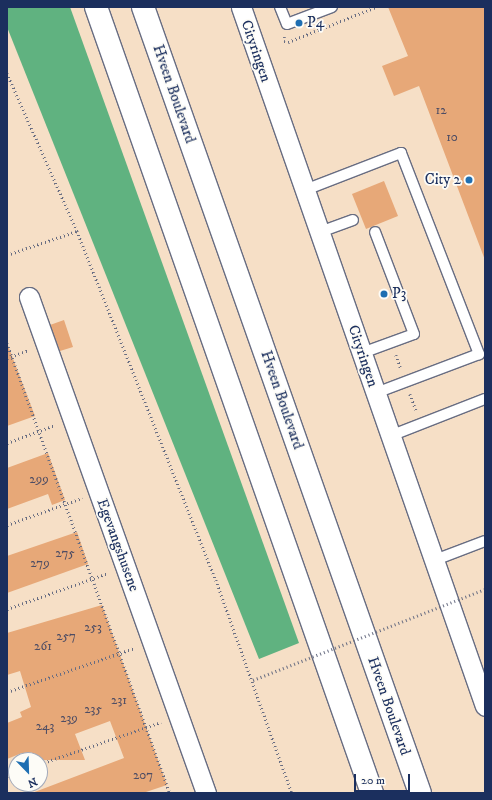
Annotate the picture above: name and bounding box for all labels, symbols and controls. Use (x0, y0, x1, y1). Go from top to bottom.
place label: P4 (307, 14, 324, 32)
street label: Cityringen (237, 18, 275, 84)
marker: P4 (294, 18, 304, 28)
street label: Hveen Boulevard (149, 42, 199, 146)
house number: 12 (435, 102, 447, 118)
house number: 10 (446, 129, 458, 145)
place label: City 2 (425, 171, 461, 189)
marker: City 2 (464, 175, 474, 185)
place label: P3 (392, 285, 406, 303)
marker: P3 (379, 289, 389, 299)
street label: Cityringen (344, 323, 382, 389)
street label: Hveen Boulevard (257, 348, 307, 452)
house number: 299 (29, 471, 49, 487)
street label: Egevangshusene (93, 496, 143, 594)
house number: 275 (55, 545, 75, 561)
house number: 279 (30, 555, 50, 571)
house number: 253 (84, 619, 102, 635)
house number: 257 (56, 628, 76, 644)
house number: 261 (34, 638, 52, 654)
street label: Hveen Boulevard (364, 654, 414, 758)
house number: 231 (111, 692, 127, 708)
house number: 235 (84, 701, 102, 717)
house number: 239 (60, 710, 78, 726)
house number: 243 (36, 718, 54, 734)
north arrow (8, 752, 48, 792)
scale bar (356, 766, 412, 792)
house number: 207 (133, 767, 153, 783)
text: 20 m (361, 773, 385, 788)
text: N (25, 774, 39, 790)

